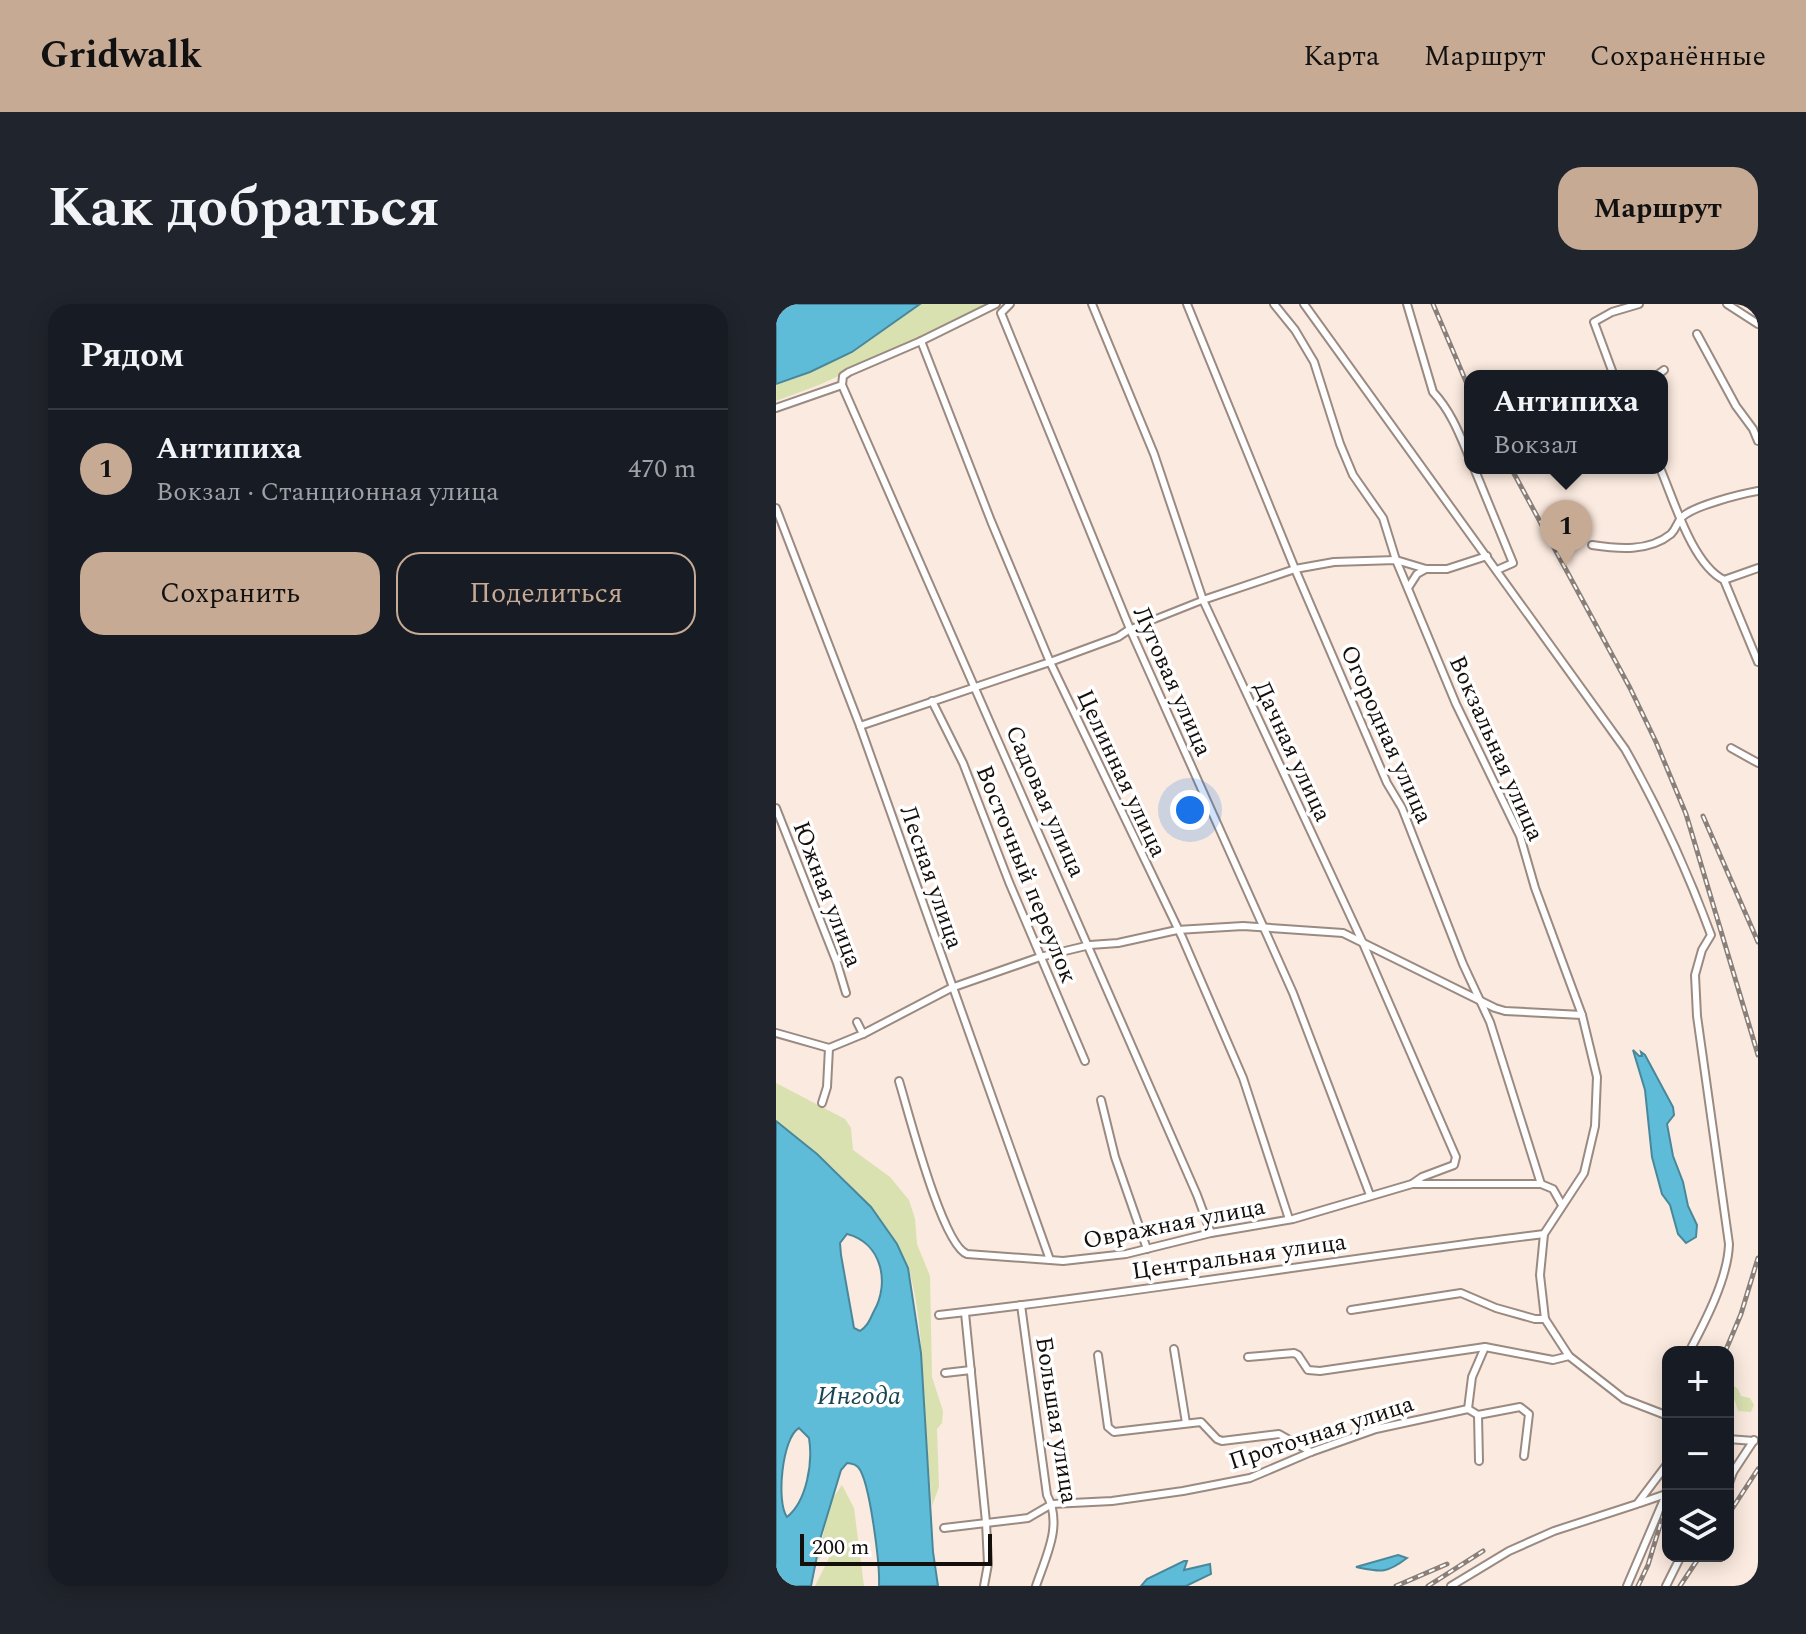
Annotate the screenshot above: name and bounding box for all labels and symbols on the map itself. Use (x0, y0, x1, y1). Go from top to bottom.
pin: 1 (1540, 500, 1592, 566)
street label: Луговая улица (1123, 601, 1221, 762)
street label: Огородная улица (1331, 639, 1442, 830)
street label: Вокзальная улица (1439, 650, 1553, 847)
street label: Дачная улица (1244, 675, 1341, 828)
street label: Целинная улица (1066, 684, 1176, 863)
street label: Садовая улица (995, 720, 1095, 883)
street label: Восточный переулок (966, 760, 1086, 989)
your location (1170, 790, 1210, 830)
street label: Лесная улица (890, 801, 973, 954)
street label: Южная улица (783, 816, 872, 973)
street label: Овражная улица (1080, 1189, 1269, 1259)
street label: Центральная улица (1130, 1224, 1349, 1290)
street label: Большая улица (1025, 1334, 1087, 1506)
water label: Ингода (817, 1376, 901, 1416)
street label: Проточная улица (1224, 1386, 1419, 1480)
scale bar (800, 1530, 992, 1566)

